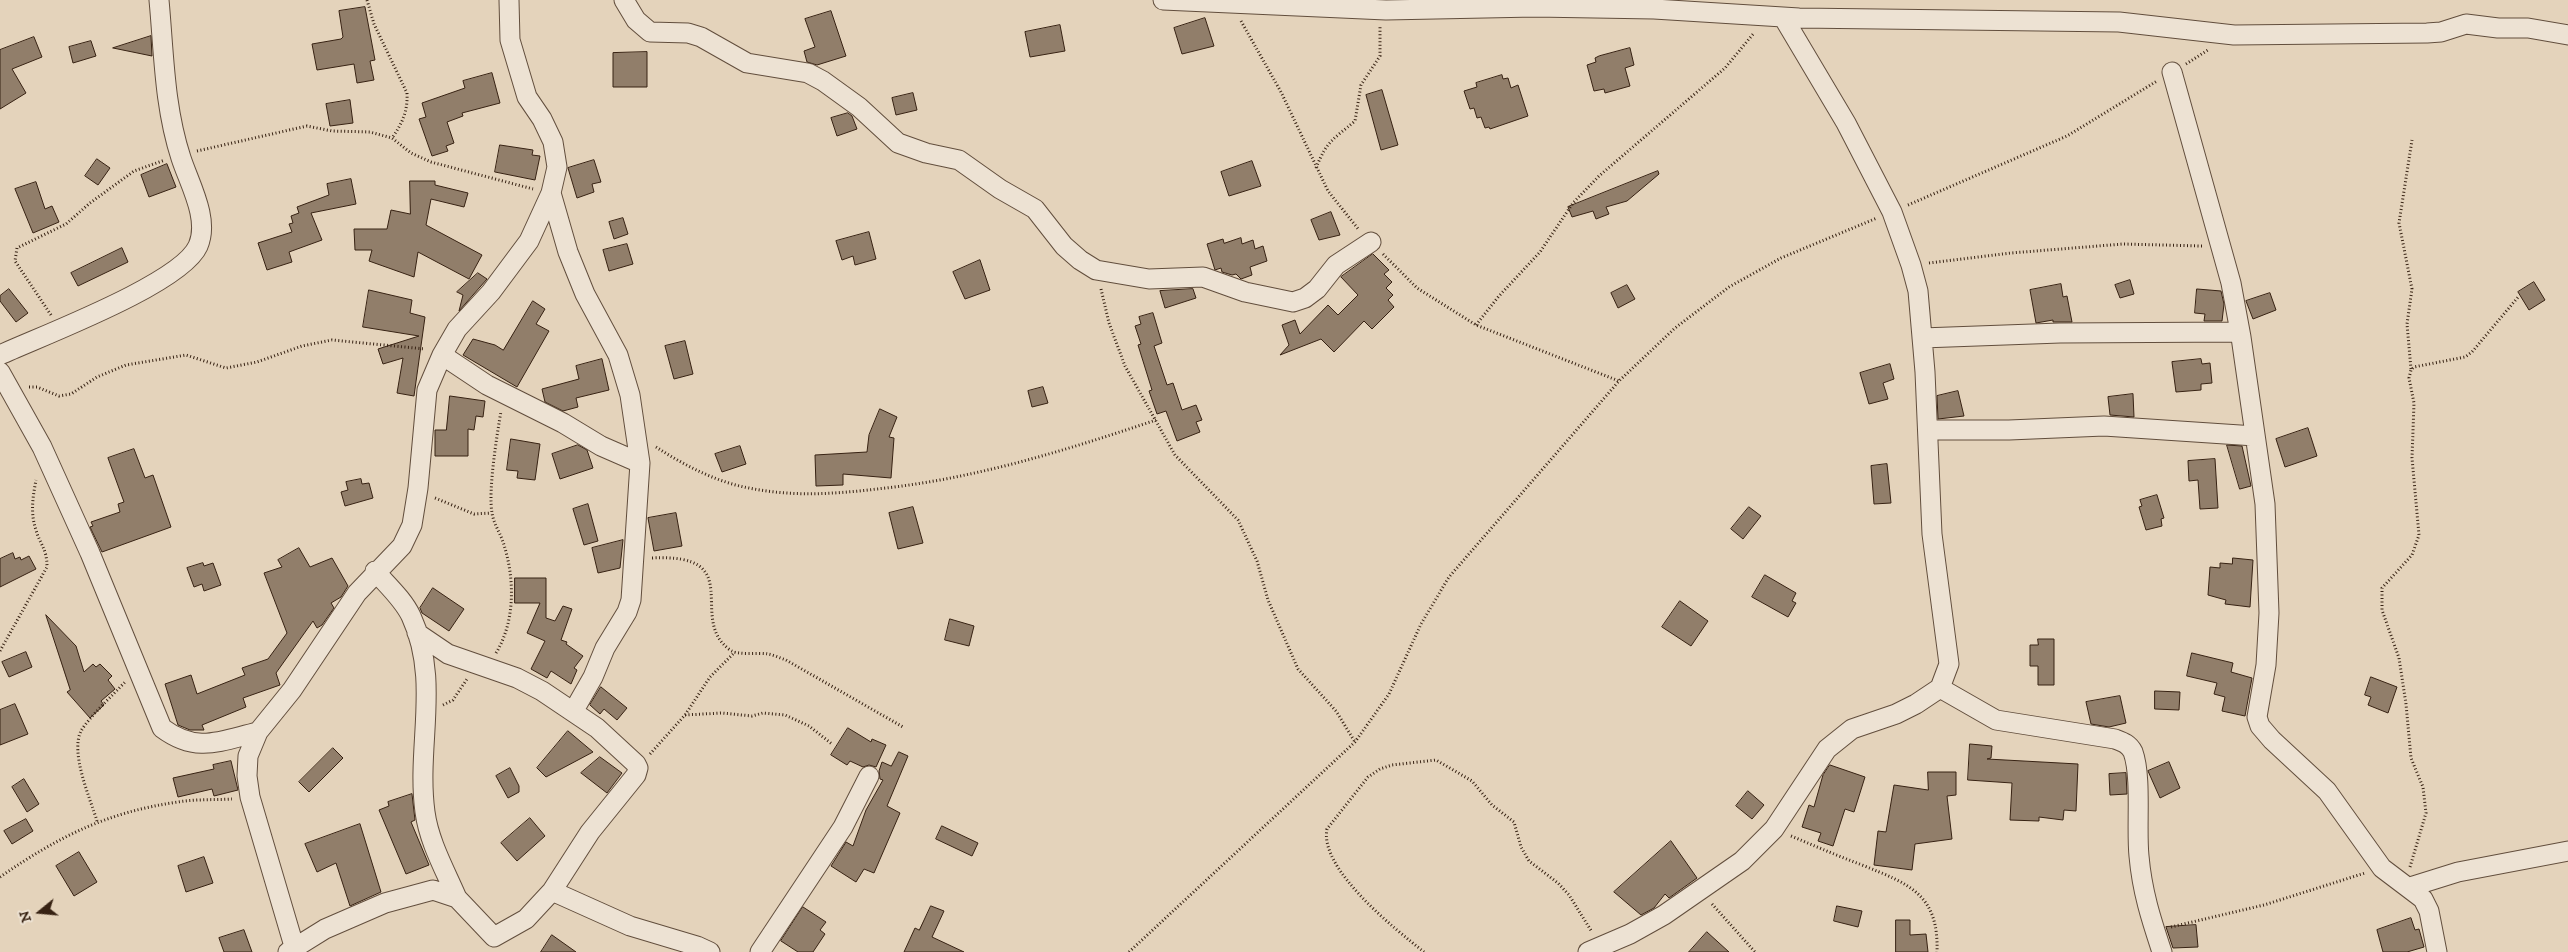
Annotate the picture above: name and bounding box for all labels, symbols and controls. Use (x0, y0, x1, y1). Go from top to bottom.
north arrow (15, 887, 65, 937)
text: N (15, 908, 36, 925)

